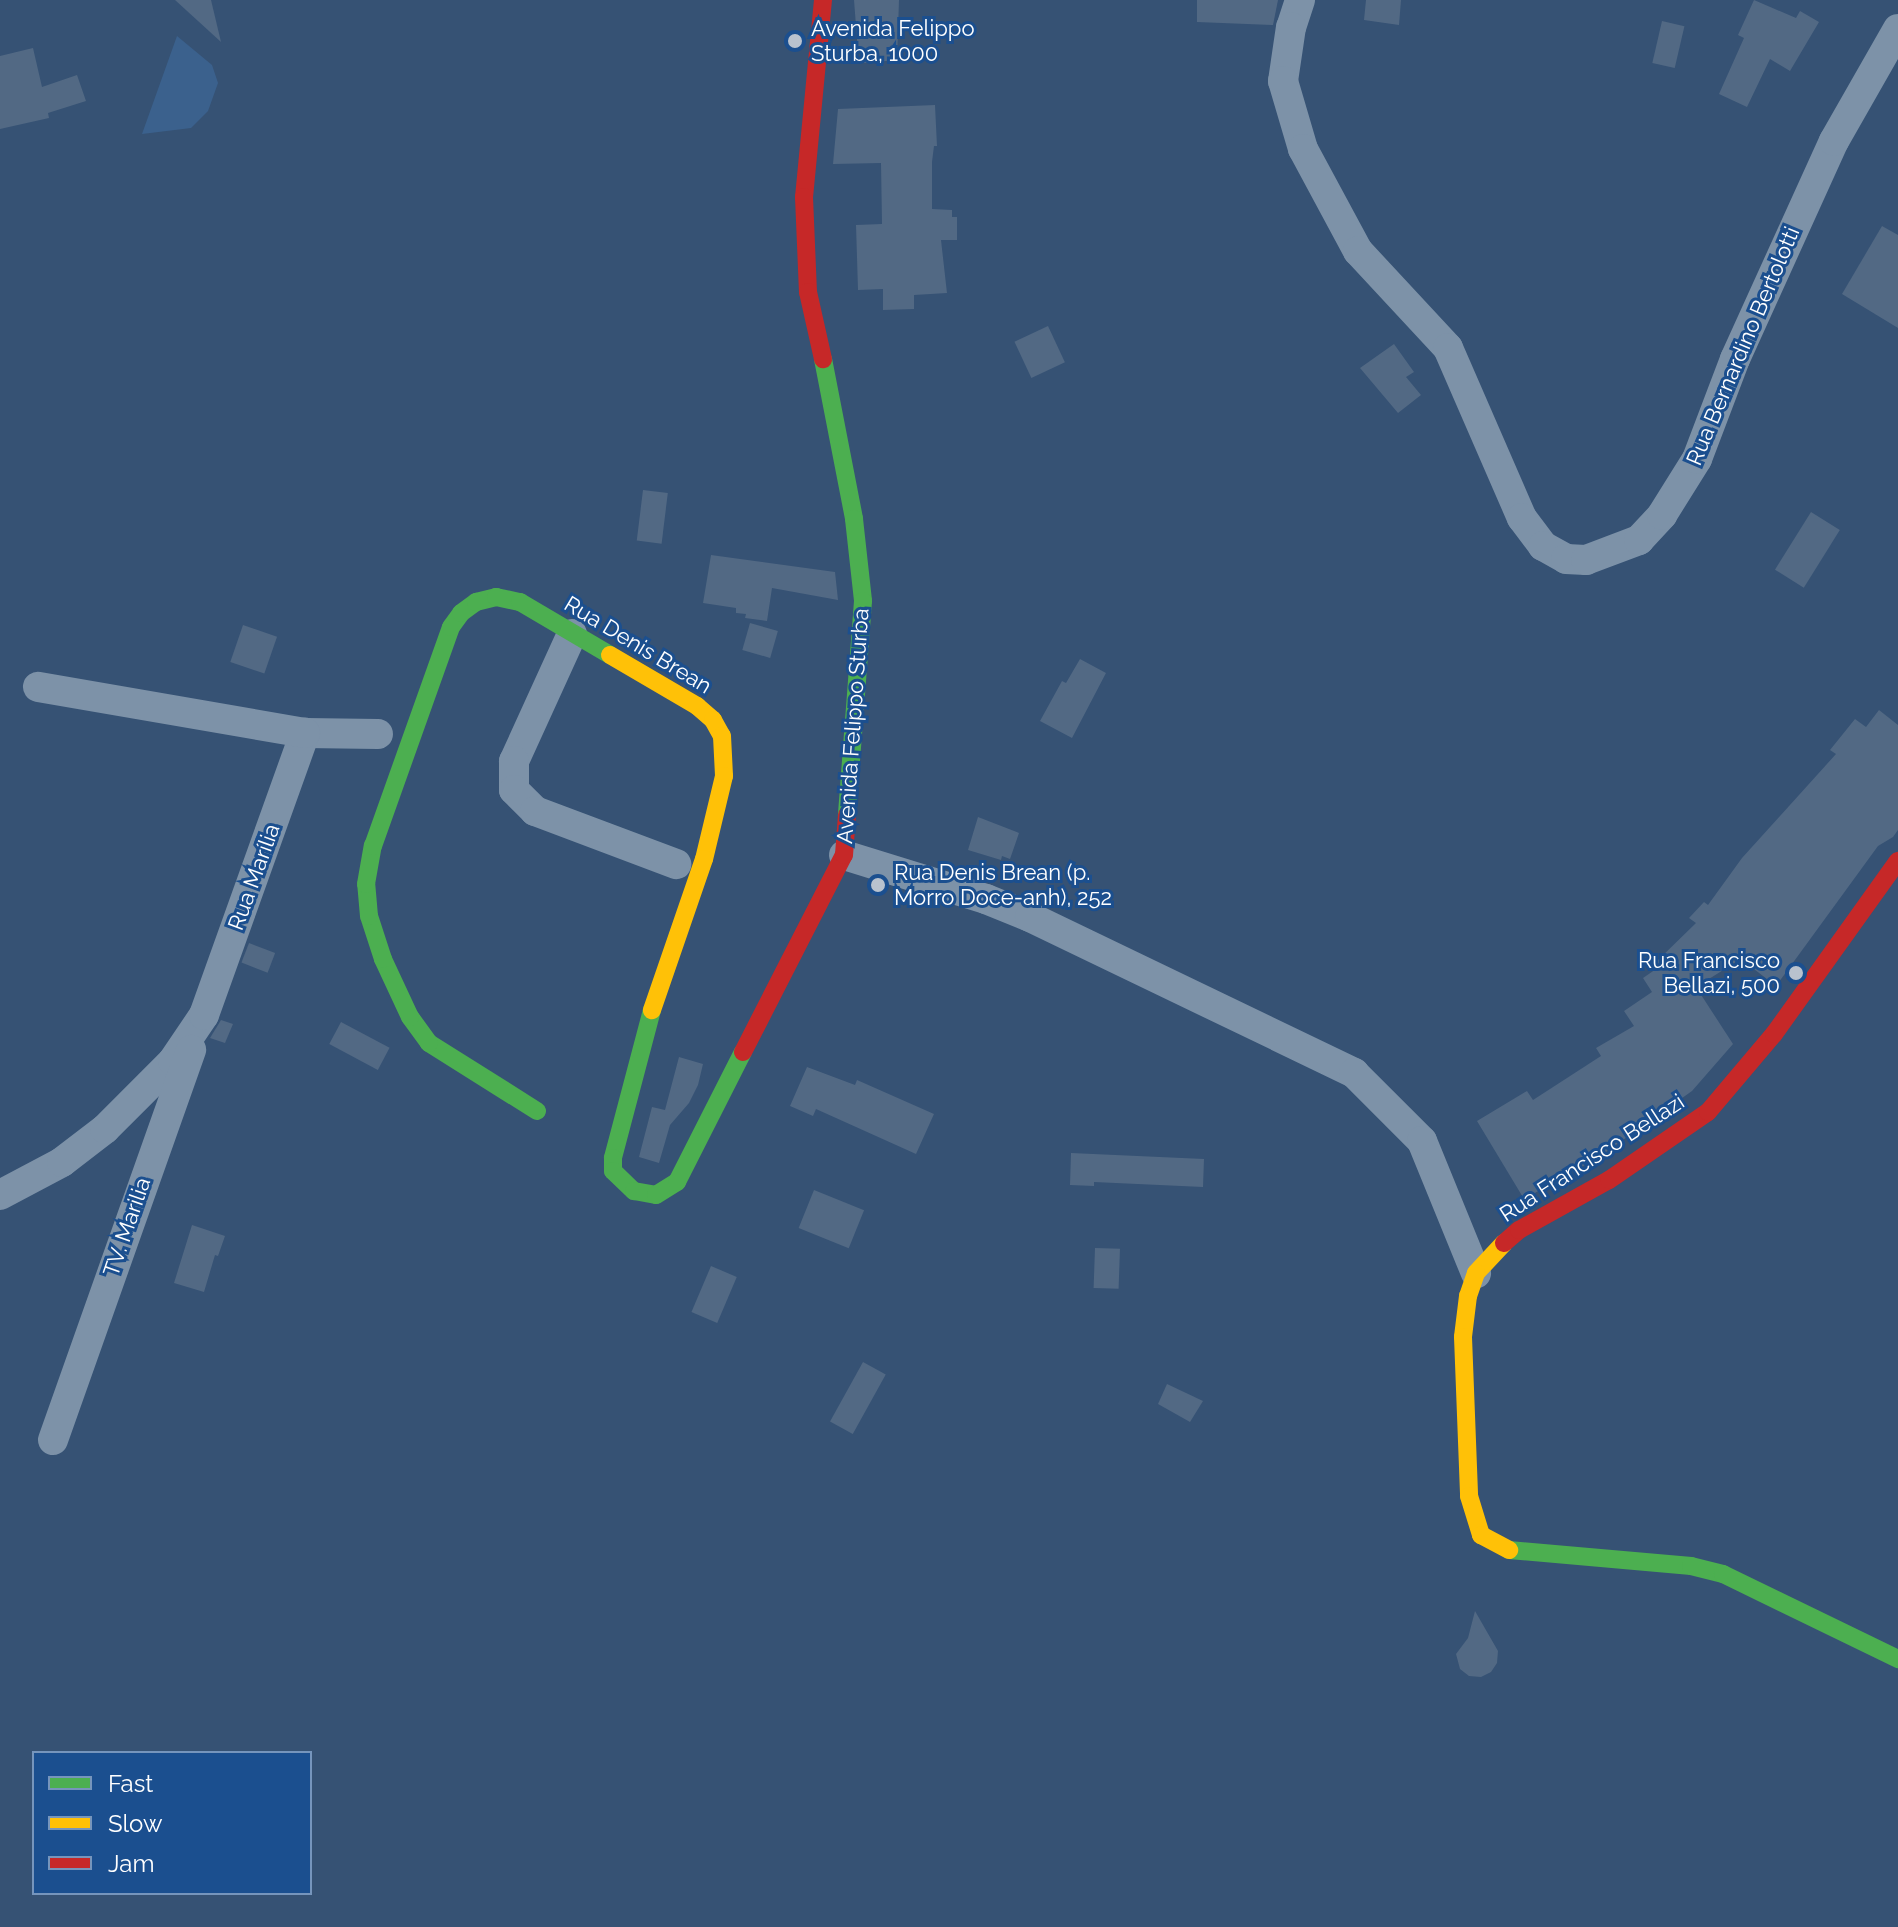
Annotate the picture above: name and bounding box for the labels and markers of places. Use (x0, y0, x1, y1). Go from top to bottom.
place label: Avenida Felippo Sturba, 1000 (811, 15, 974, 66)
marker: Avenida Felippo Sturba, 1000 (786, 32, 804, 50)
place label: Rua Denis Brean (p. Morro Doce-anh), 252 (894, 859, 1112, 910)
marker: Rua Denis Brean (p. Morro Doce-anh), 252 (869, 876, 887, 894)
place label: Rua Francisco Bellazi, 500 (1638, 947, 1780, 998)
marker: Rua Francisco Bellazi, 500 (1787, 964, 1805, 982)

